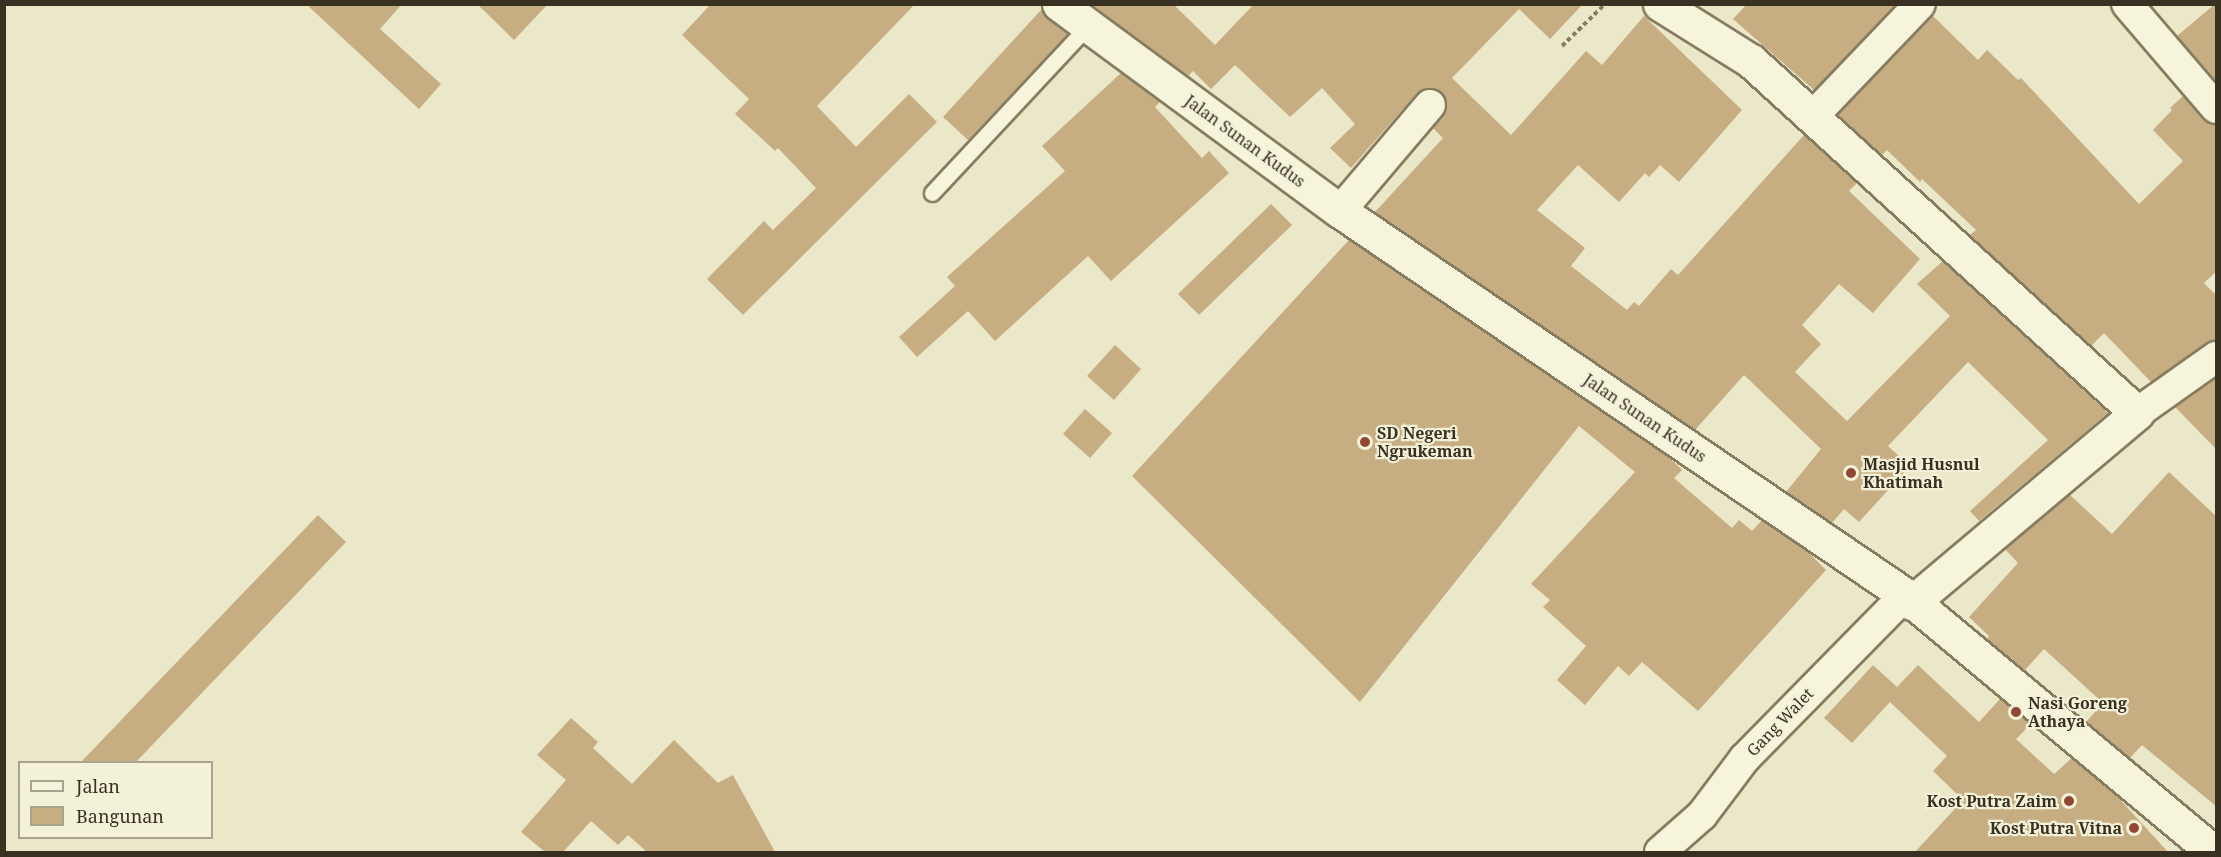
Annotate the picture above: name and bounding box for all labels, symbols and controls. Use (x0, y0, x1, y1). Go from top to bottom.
street label: Jalan Sunan Kudus (1181, 91, 1309, 191)
street label: Jalan Sunan Kudus (1580, 370, 1710, 466)
place label: SD Negeri Ngrukeman (1377, 423, 1473, 461)
marker: SD Negeri Ngrukeman (1358, 435, 1372, 449)
place label: Masjid Husnul Khatimah (1863, 454, 1980, 492)
marker: Masjid Husnul Khatimah (1844, 466, 1858, 480)
street label: Gang Walet (1743, 684, 1817, 760)
place label: Nasi Goreng Athaya (2028, 693, 2127, 731)
marker: Nasi Goreng Athaya (2009, 705, 2023, 719)
legend (18, 761, 213, 839)
text: Jalan (76, 774, 120, 798)
place label: Kost Putra Zaim (1927, 791, 2057, 811)
marker: Kost Putra Zaim (2062, 794, 2076, 808)
text: Bangunan (76, 804, 164, 828)
place label: Kost Putra Vitna (1990, 818, 2122, 838)
marker: Kost Putra Vitna (2127, 821, 2141, 835)

